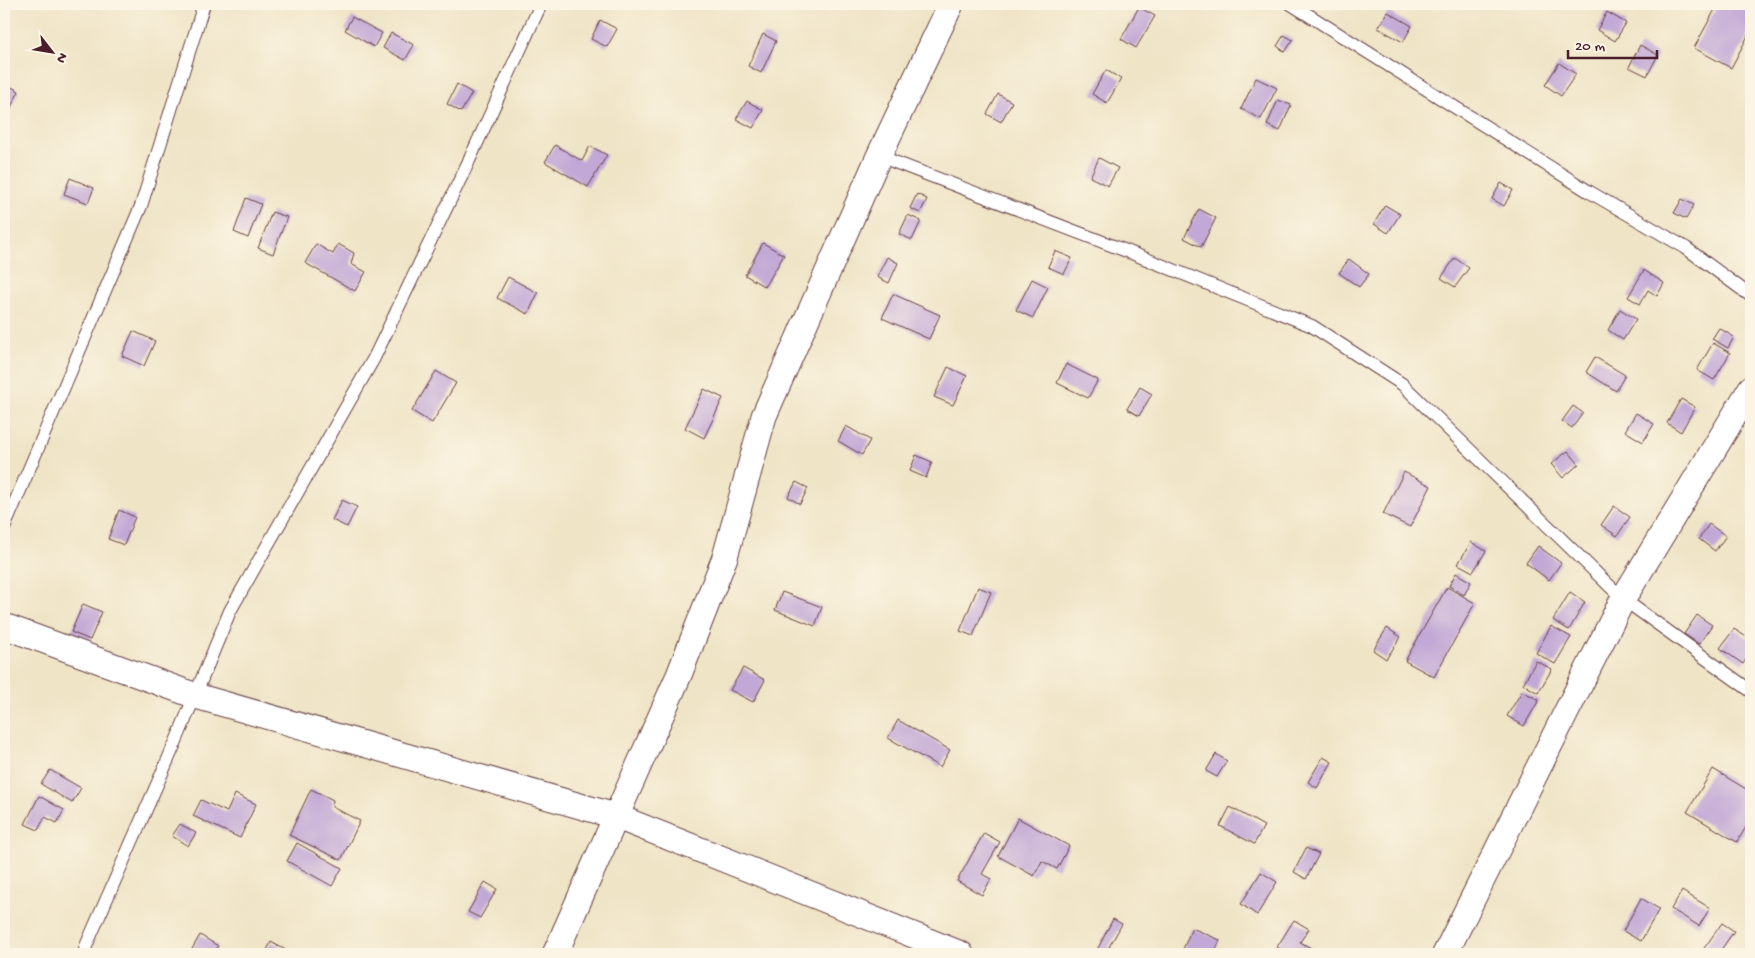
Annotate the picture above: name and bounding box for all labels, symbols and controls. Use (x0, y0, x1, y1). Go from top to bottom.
north arrow (28, 28, 78, 78)
scale bar (1568, 28, 1656, 60)
text: 20 m (1575, 38, 1605, 56)
text: N (51, 49, 71, 66)

